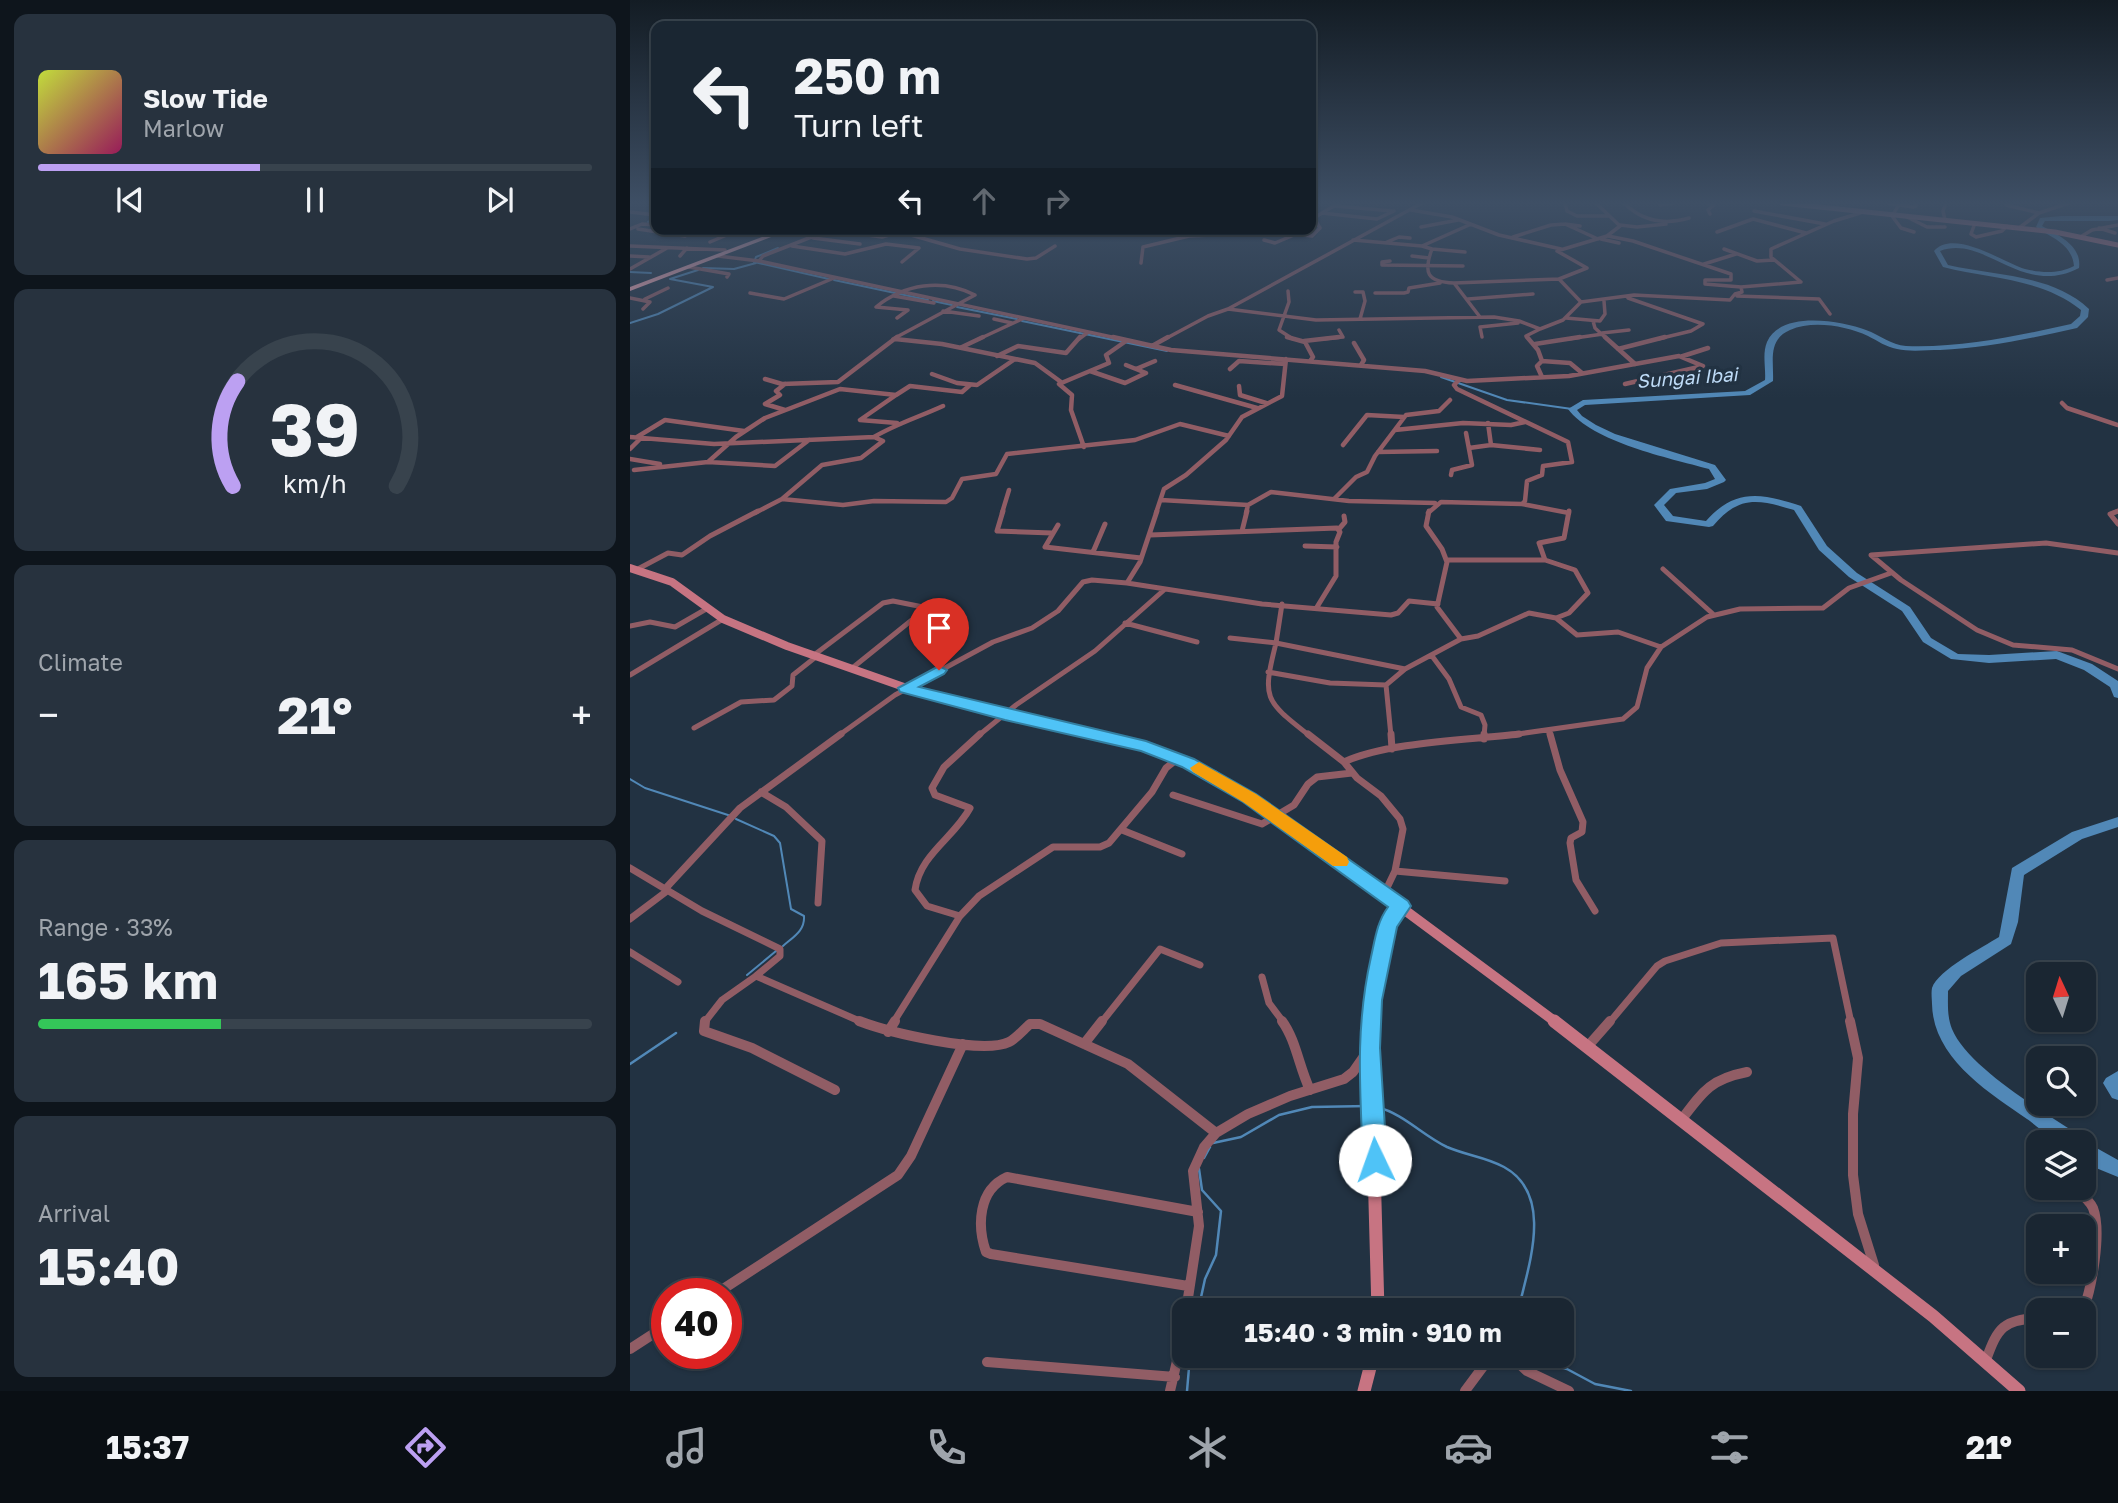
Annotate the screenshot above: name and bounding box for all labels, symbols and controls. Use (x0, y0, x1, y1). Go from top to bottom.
text: 250 m (794, 46, 941, 105)
icon: left (679, 49, 770, 140)
text: Slow Tide (143, 83, 268, 114)
text: Turn left (794, 106, 923, 144)
text: Marlow (143, 114, 224, 142)
icon: previous (111, 181, 149, 219)
icon: pause (296, 181, 334, 219)
icon: next (481, 181, 519, 219)
icon: left (892, 182, 930, 220)
icon: ahead (965, 182, 1003, 220)
icon: right (1038, 182, 1076, 220)
water label: Sungai Ibai (1636, 362, 1740, 392)
text: 39 (270, 386, 360, 473)
text: km/h (283, 468, 347, 499)
pin (909, 598, 969, 670)
icon: arrive (920, 609, 958, 647)
text: Climate (38, 648, 123, 676)
text: 21° (277, 683, 353, 745)
text: − (38, 692, 59, 737)
text: + (571, 692, 592, 737)
text: Range · 33% (38, 913, 173, 941)
text: 165 km (38, 948, 218, 1010)
north arrow (2026, 962, 2096, 1032)
map controls (2026, 962, 2096, 1368)
button: search (2026, 1046, 2096, 1116)
position arrow (1338, 1123, 1412, 1197)
button: layers (2026, 1130, 2096, 1200)
text: Arrival (38, 1199, 110, 1227)
button: + (2026, 1214, 2096, 1284)
text: 15:40 (38, 1234, 179, 1296)
speed limit sign: 40 (651, 1278, 742, 1369)
button: − (2026, 1298, 2096, 1368)
text: 15:40 · 3 min · 910 m (1244, 1317, 1502, 1348)
icon: directions (401, 1423, 450, 1472)
icon: music (662, 1423, 711, 1472)
icon: phone (922, 1423, 971, 1472)
icon: climate (1183, 1423, 1232, 1472)
icon: car (1444, 1423, 1493, 1472)
icon: filters (1705, 1423, 1754, 1472)
text: 15:37 (106, 1428, 189, 1466)
text: 21° (1966, 1428, 2012, 1466)

